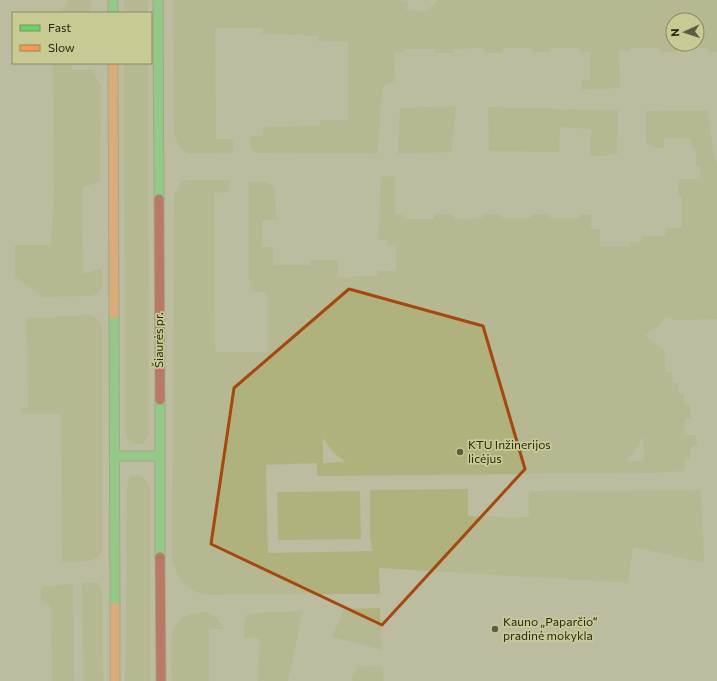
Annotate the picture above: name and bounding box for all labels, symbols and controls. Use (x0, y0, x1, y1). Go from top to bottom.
legend (12, 12, 152, 64)
north arrow (665, 12, 705, 52)
text: Fast (48, 20, 71, 34)
text: N (668, 28, 681, 37)
text: Slow (48, 40, 75, 54)
street label: Šiaurės pr. (151, 312, 165, 368)
place label: KTU Inžinerijos licėjus (468, 437, 551, 465)
marker: KTU Inžinerijos licėjus (455, 447, 465, 457)
place label: Kauno „Paparčio“ pradinė mokykla (503, 614, 598, 642)
marker: Kauno „Paparčio“ pradinė mokykla (490, 624, 500, 634)

